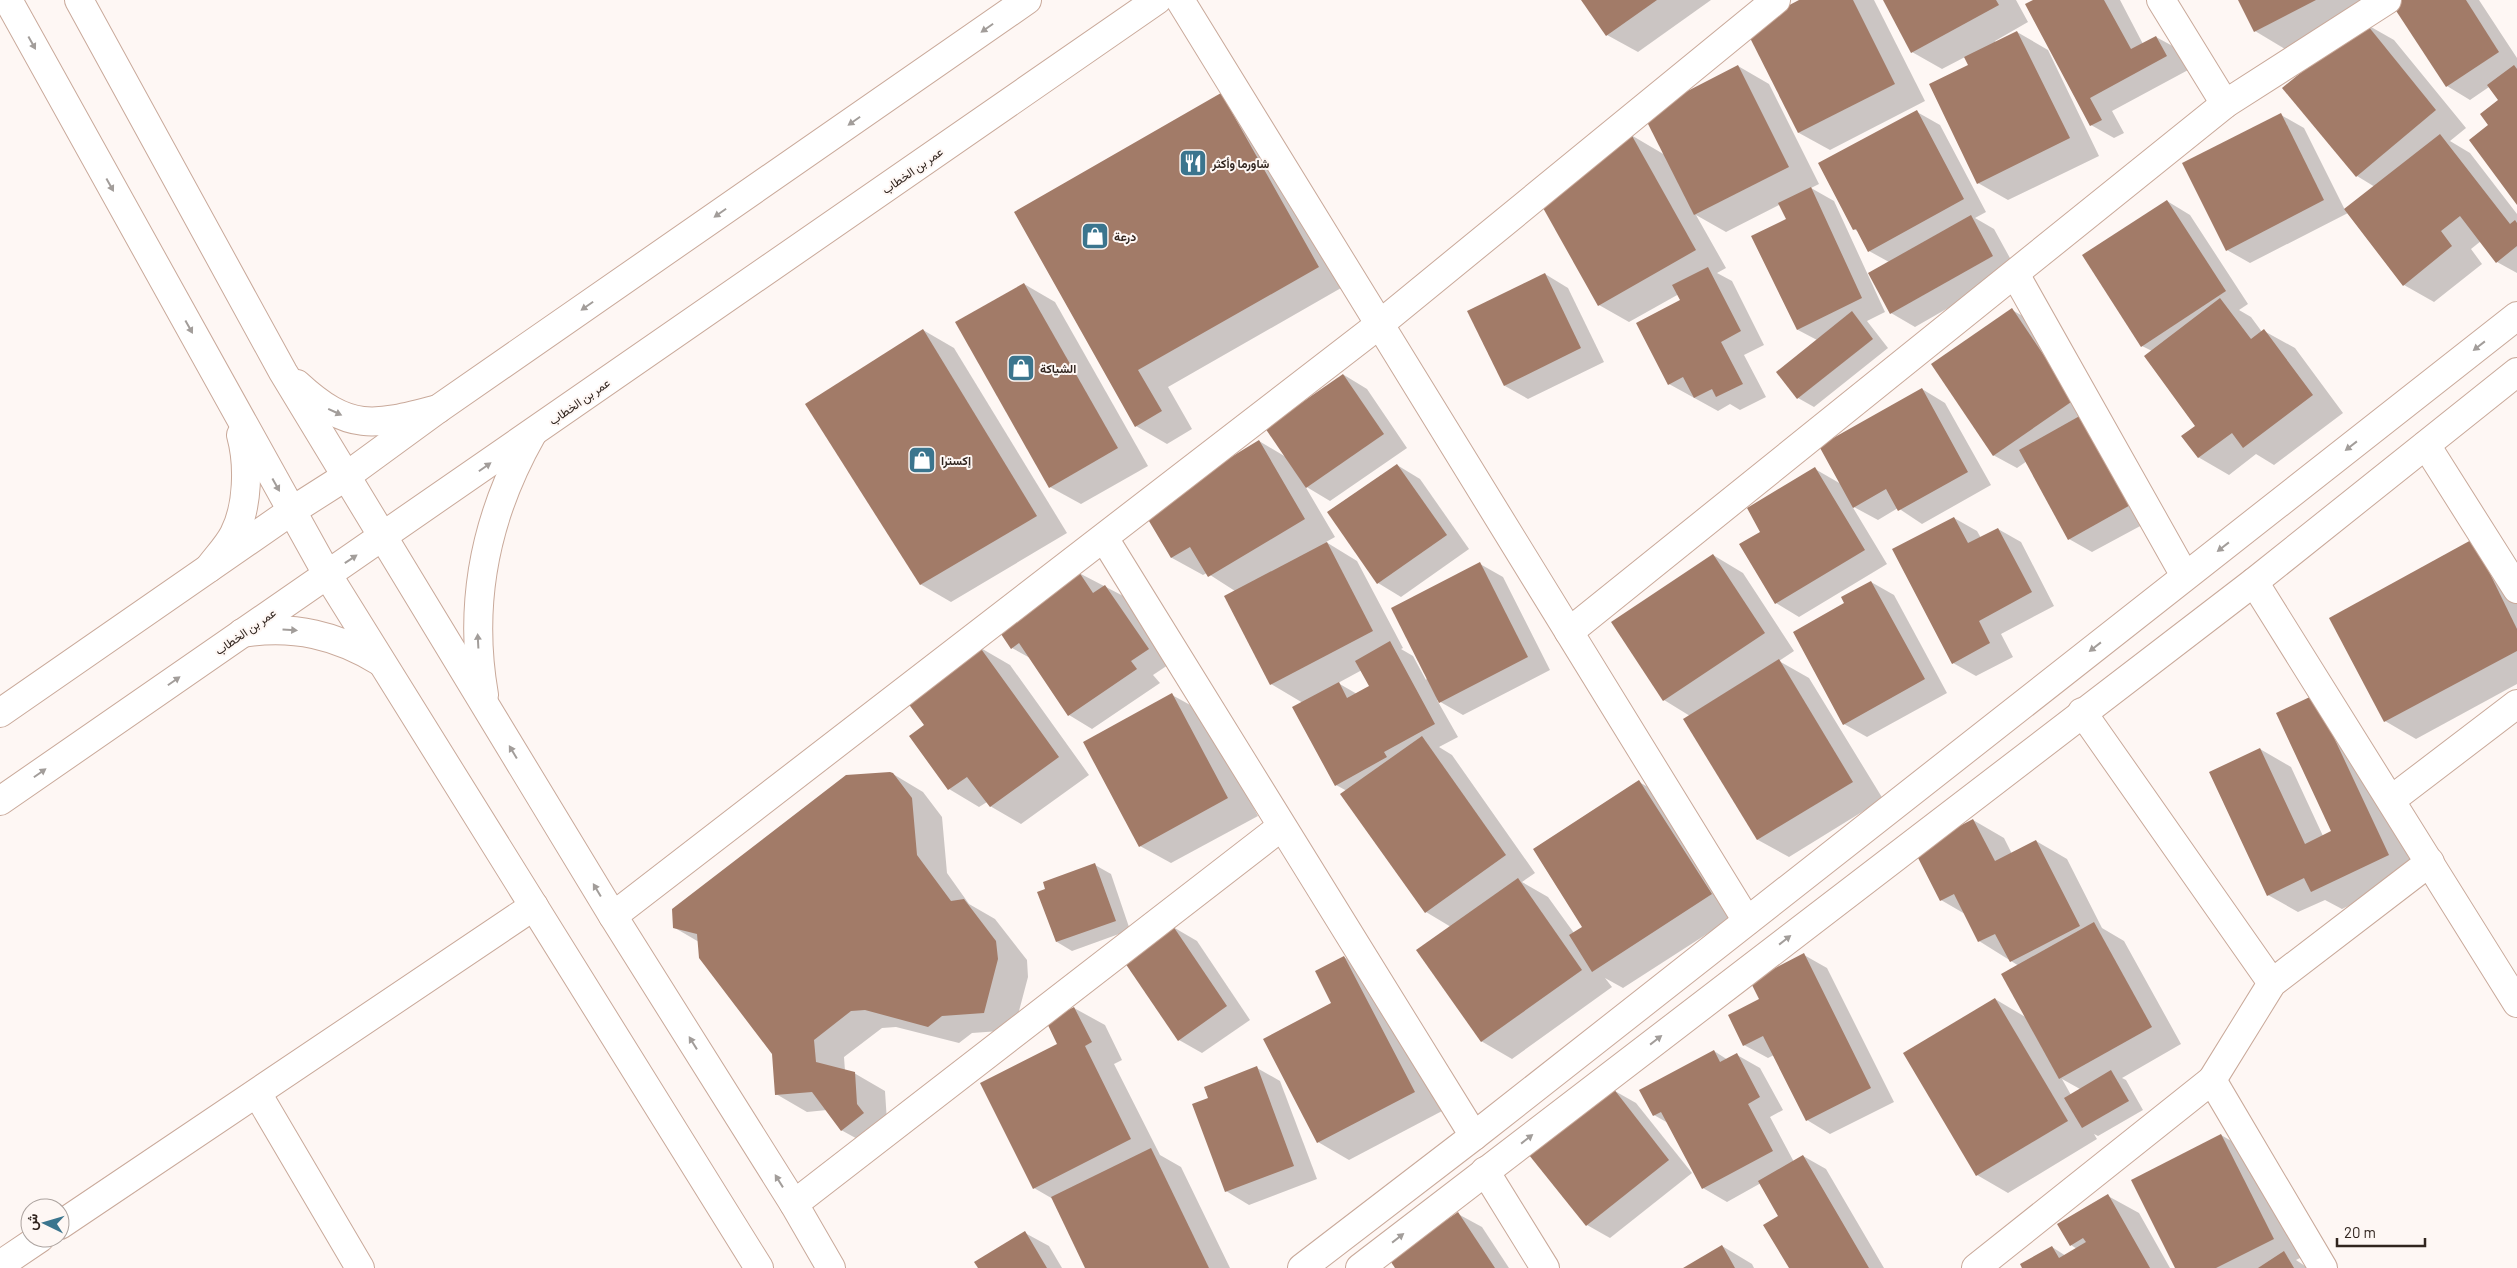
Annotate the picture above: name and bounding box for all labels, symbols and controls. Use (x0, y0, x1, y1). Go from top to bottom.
one-way arrow (980, 23, 994, 33)
one-way arrow (28, 35, 36, 50)
one-way arrow (847, 116, 860, 126)
street label: عمر بن الخطاب (879, 144, 946, 198)
restaurant icon: شاورما وأكثر (1178, 148, 1208, 178)
place label: شاورما وأكثر (1211, 156, 1270, 172)
one-way arrow (106, 178, 115, 192)
one-way arrow (713, 208, 727, 218)
shop icon: درعة (1080, 221, 1110, 251)
place label: درعة (1114, 229, 1136, 245)
one-way arrow (580, 301, 593, 311)
one-way arrow (184, 321, 193, 334)
one-way arrow (2472, 341, 2486, 351)
shop icon: الشياكة (1006, 353, 1036, 383)
place label: الشياكة (1040, 361, 1076, 376)
street label: عمر بن الخطاب (546, 375, 613, 429)
one-way arrow (327, 407, 342, 416)
one-way arrow (2345, 441, 2358, 452)
shop icon: إكسترا (907, 445, 937, 475)
place label: إكسترا (941, 453, 971, 469)
one-way arrow (478, 462, 491, 472)
one-way arrow (271, 478, 280, 492)
one-way arrow (2217, 541, 2230, 552)
one-way arrow (344, 554, 357, 563)
street label: عمر بن الخطاب (212, 605, 279, 659)
one-way arrow (283, 627, 299, 635)
one-way arrow (474, 633, 482, 649)
one-way arrow (2088, 642, 2102, 652)
one-way arrow (167, 676, 181, 686)
one-way arrow (509, 745, 518, 758)
one-way arrow (33, 768, 47, 778)
one-way arrow (593, 884, 602, 897)
one-way arrow (1778, 935, 1791, 946)
one-way arrow (1649, 1034, 1662, 1045)
one-way arrow (688, 1037, 698, 1050)
one-way arrow (1520, 1133, 1533, 1144)
one-way arrow (775, 1174, 784, 1187)
north arrow (20, 1198, 70, 1248)
text: ش (22, 1213, 42, 1231)
scale bar (2337, 1216, 2424, 1248)
text: 20 m (2344, 1223, 2376, 1241)
one-way arrow (1392, 1233, 1405, 1243)

